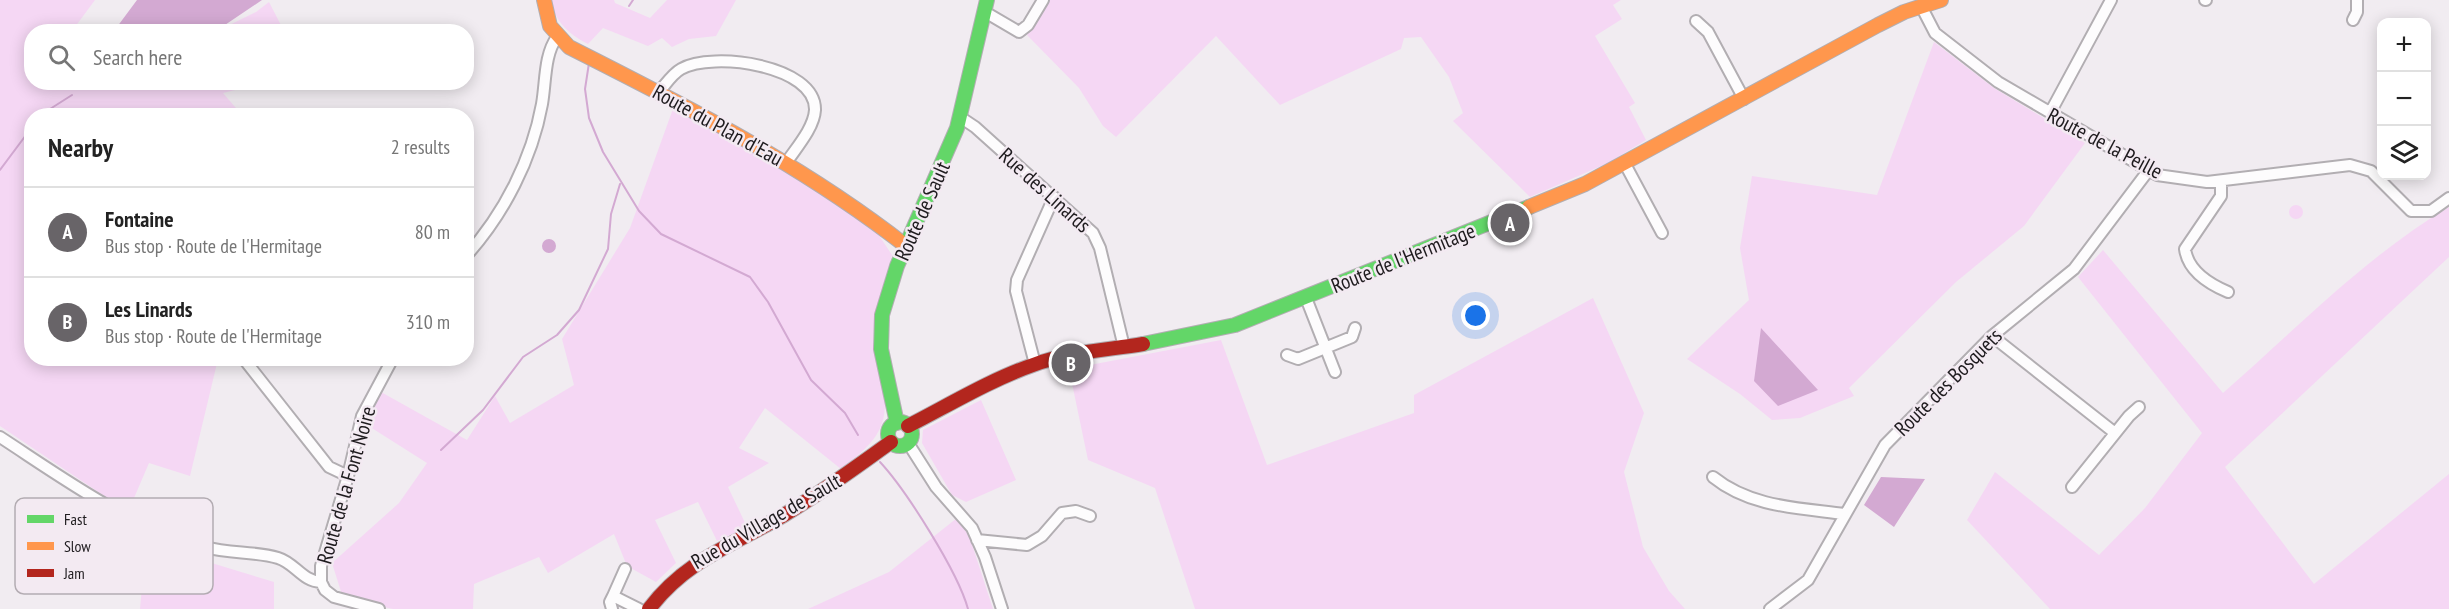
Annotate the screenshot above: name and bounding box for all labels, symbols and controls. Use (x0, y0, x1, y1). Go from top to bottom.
map controls (2377, 18, 2431, 180)
button: + (2377, 18, 2431, 72)
search box (24, 24, 474, 90)
icon: search (45, 41, 78, 74)
text: Search here (93, 43, 182, 71)
button: − (2377, 72, 2431, 126)
street label: Route du Plan d'Eau (648, 78, 788, 172)
street label: Route de la Peille (2043, 101, 2167, 185)
button: layers (2377, 126, 2431, 180)
text: Nearby (48, 131, 113, 164)
text: 2 results (391, 134, 450, 160)
street label: Rue des Linards (993, 142, 1097, 238)
street label: Route de Sault (888, 157, 956, 265)
pin: A (1490, 200, 1530, 246)
text: Fontaine (105, 205, 174, 233)
street label: Route de l'Hermitage (1327, 217, 1479, 299)
text: A (62, 219, 73, 245)
text: 80 m (415, 219, 450, 245)
text: Bus stop · Route de l'Hermitage (105, 233, 322, 259)
text: Les Linards (105, 295, 193, 323)
your location (1461, 301, 1490, 330)
text: B (63, 309, 72, 335)
text: 310 m (406, 309, 450, 335)
street label: Route des Bosquets (1888, 322, 2008, 442)
text: Bus stop · Route de l'Hermitage (105, 323, 322, 349)
pin: B (1052, 340, 1090, 386)
street label: Route de la Font Noire (311, 403, 381, 567)
street label: Rue du Village de Sault (686, 467, 846, 575)
legend (15, 498, 213, 594)
text: Fast (64, 509, 87, 529)
text: Slow (64, 536, 91, 556)
text: Jam (63, 563, 85, 583)

